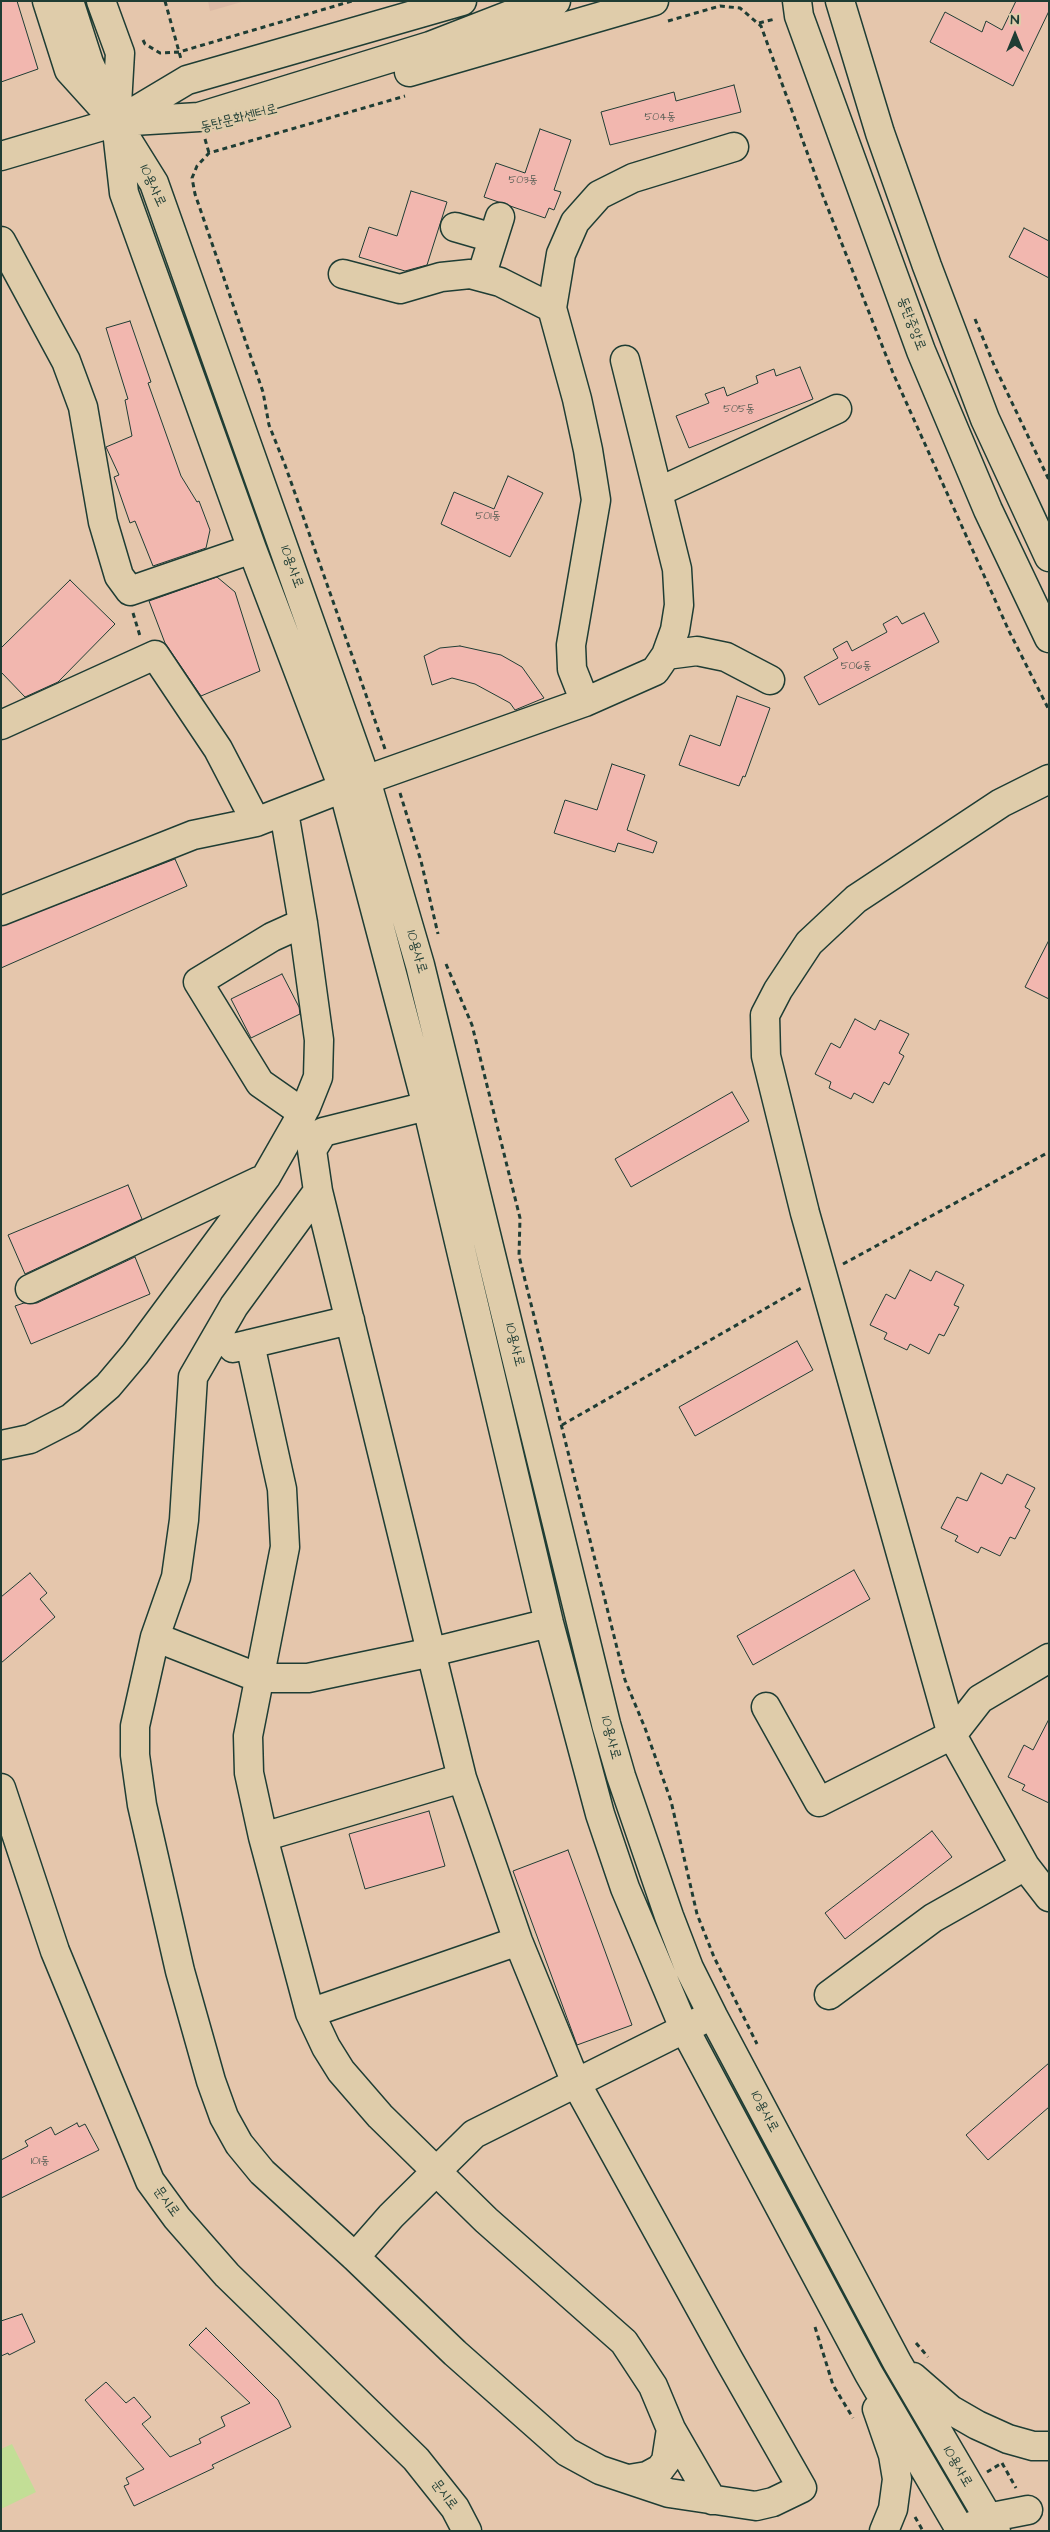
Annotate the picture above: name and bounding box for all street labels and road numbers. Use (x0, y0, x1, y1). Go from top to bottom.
street label: 동탄문화센터로 (199, 101, 279, 137)
street label: 10용사로 (135, 162, 169, 210)
street label: 동탄중앙로 (893, 295, 929, 353)
street label: 10용사로 (276, 543, 306, 591)
street label: 10용사로 (402, 928, 430, 976)
street label: 10용사로 (500, 1321, 528, 1369)
street label: 10용사로 (596, 1714, 624, 1762)
street label: 10용사로 (746, 2088, 782, 2136)
street label: 문시로 (149, 2183, 183, 2221)
street label: 10용사로 (939, 2444, 975, 2490)
street label: 문시로 (427, 2476, 461, 2514)

